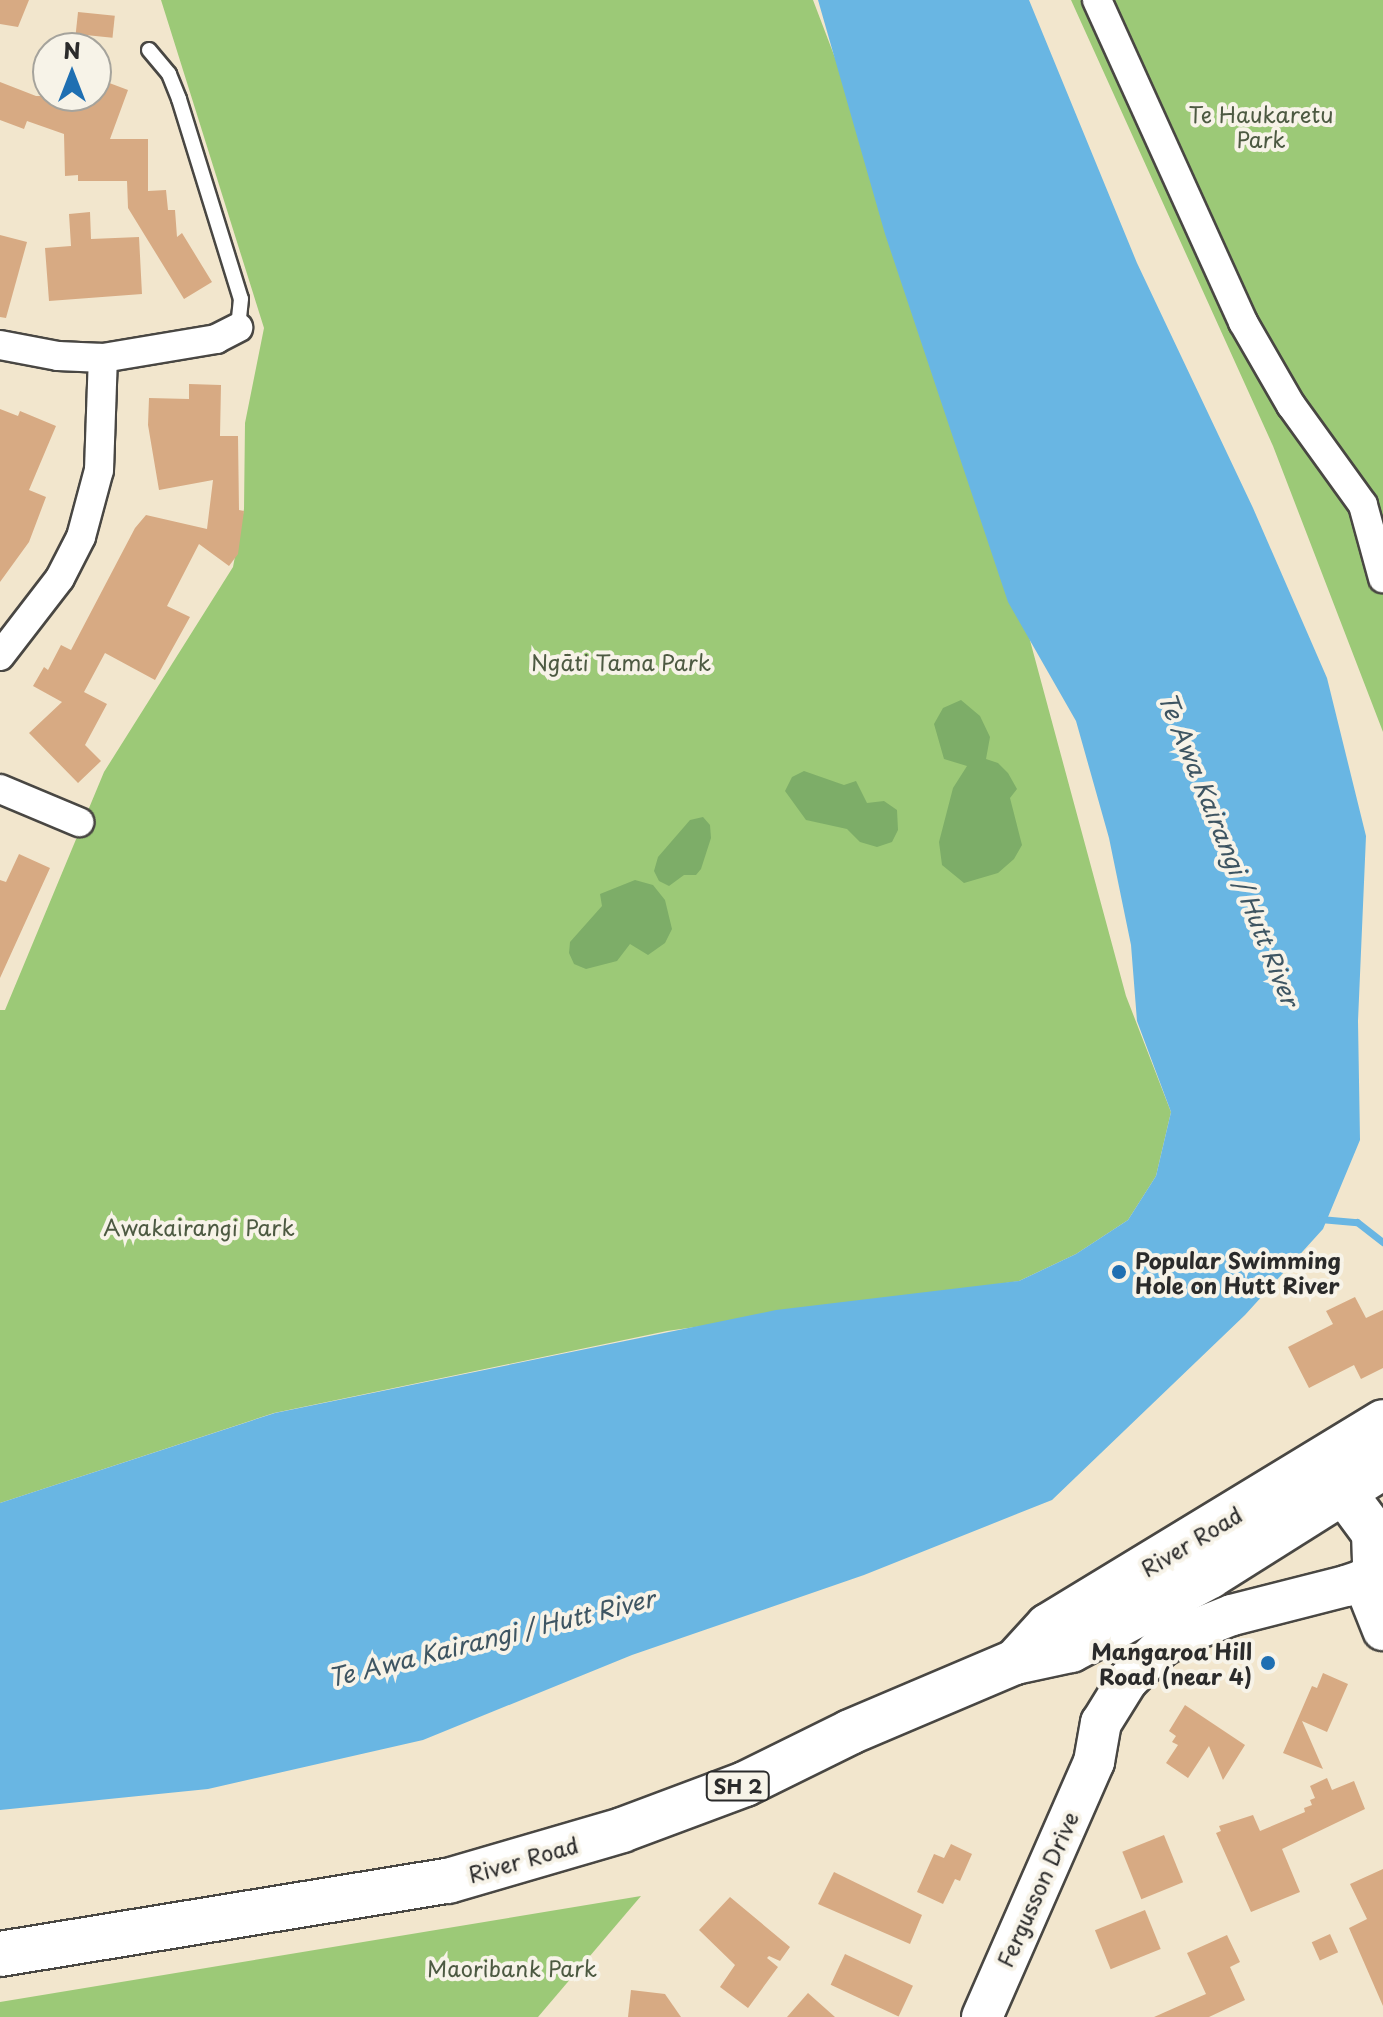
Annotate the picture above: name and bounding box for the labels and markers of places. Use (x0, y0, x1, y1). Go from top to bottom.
place label: Popular Swimming Hole on Hutt River (1135, 1246, 1342, 1298)
marker: Popular Swimming Hole on Hutt River (1110, 1263, 1128, 1281)
place label: Mangaroa Hill Road (near 4) (1090, 1637, 1252, 1688)
marker: Mangaroa Hill Road (near 4) (1259, 1654, 1277, 1672)

